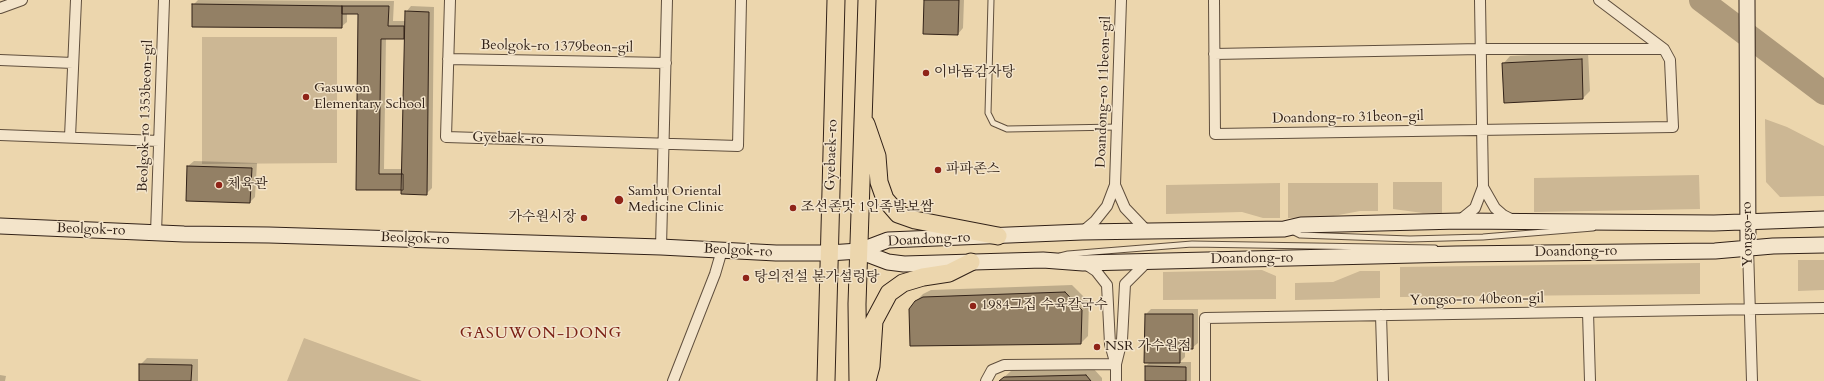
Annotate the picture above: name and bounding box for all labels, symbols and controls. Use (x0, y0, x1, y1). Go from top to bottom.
street label: Doandong-ro 11beon-gil (1093, 16, 1115, 168)
street label: Beolgok-ro 1379beon-gil (481, 37, 633, 57)
street label: Beolgok-ro 1353beon-gil (135, 40, 157, 192)
place label: 이바돔감자탕 (934, 65, 1015, 81)
marker: 이바돔감자탕 (921, 68, 931, 78)
place label: Gasuwon Elementary School (314, 81, 425, 114)
marker: Gasuwon Elementary School (301, 92, 311, 102)
street label: Doandong-ro 31beon-gil (1272, 108, 1424, 128)
street label: Gyebaek-ro (822, 119, 842, 191)
street label: Gyebaek-ro (472, 129, 544, 149)
place label: 파파존스 (946, 162, 1000, 178)
marker: 파파존스 (933, 165, 943, 175)
place label: 체육관 (227, 177, 268, 193)
marker: 체육관 (214, 180, 224, 190)
place label: Sambu Oriental Medicine Clinic (628, 184, 724, 216)
marker: Sambu Oriental Medicine Clinic (613, 194, 625, 206)
place label: 조선존맛 1인족발보쌈 (801, 200, 934, 216)
street label: Yongso-ro (1739, 201, 1757, 267)
marker: 조선존맛 1인족발보쌈 (788, 203, 798, 213)
place label: 가수원시장 (508, 210, 576, 226)
marker: 가수원시장 (579, 213, 589, 223)
street label: Beolgok-ro (56, 220, 126, 240)
street label: Beolgok-ro (380, 229, 450, 249)
street label: Doandong-ro (887, 229, 971, 251)
street label: Beolgok-ro (703, 241, 773, 261)
street label: Doandong-ro (1535, 243, 1617, 261)
street label: Doandong-ro (1211, 250, 1293, 268)
place label: 탕의전설 본가설렁탕 (754, 270, 879, 286)
marker: 탕의전설 본가설렁탕 (741, 273, 751, 283)
street label: Yongso-ro 40beon-gil (1410, 290, 1544, 310)
place label: 1984그집 수육칼국수 (981, 298, 1108, 314)
marker: 1984그집 수육칼국수 (968, 301, 978, 311)
district label: GASUWON-DONG (460, 324, 622, 344)
place label: NSR 가수원점 (1105, 339, 1192, 355)
marker: NSR 가수원점 (1092, 342, 1102, 352)

